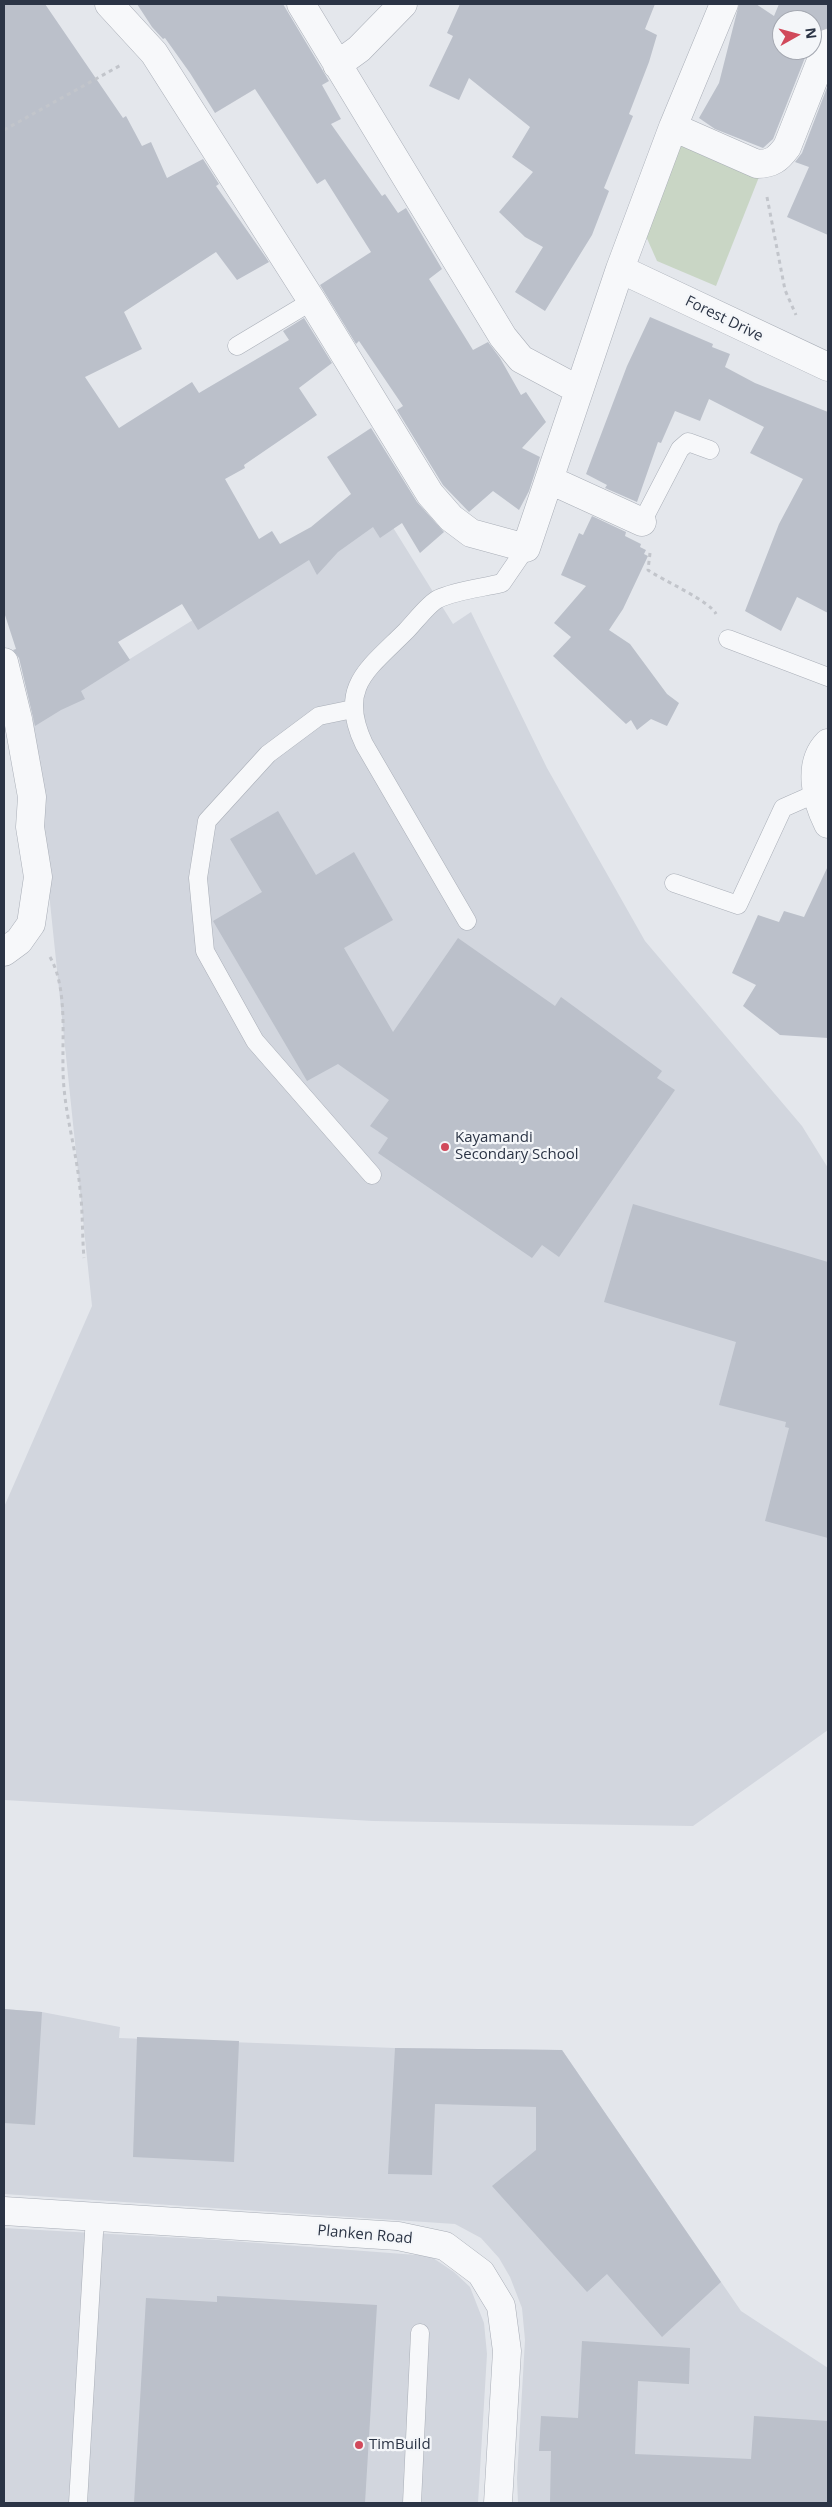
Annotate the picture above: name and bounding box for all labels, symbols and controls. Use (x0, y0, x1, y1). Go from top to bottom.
north arrow (772, 10, 822, 60)
text: N (801, 26, 822, 40)
street label: Forest Drive (682, 292, 766, 346)
place label: Kayamandi Secondary School (455, 1129, 579, 1164)
marker: Kayamandi Secondary School (439, 1141, 451, 1153)
street label: Planken Road (317, 2222, 413, 2248)
place label: TimBuild (369, 2436, 431, 2454)
marker: TimBuild (353, 2439, 365, 2451)

